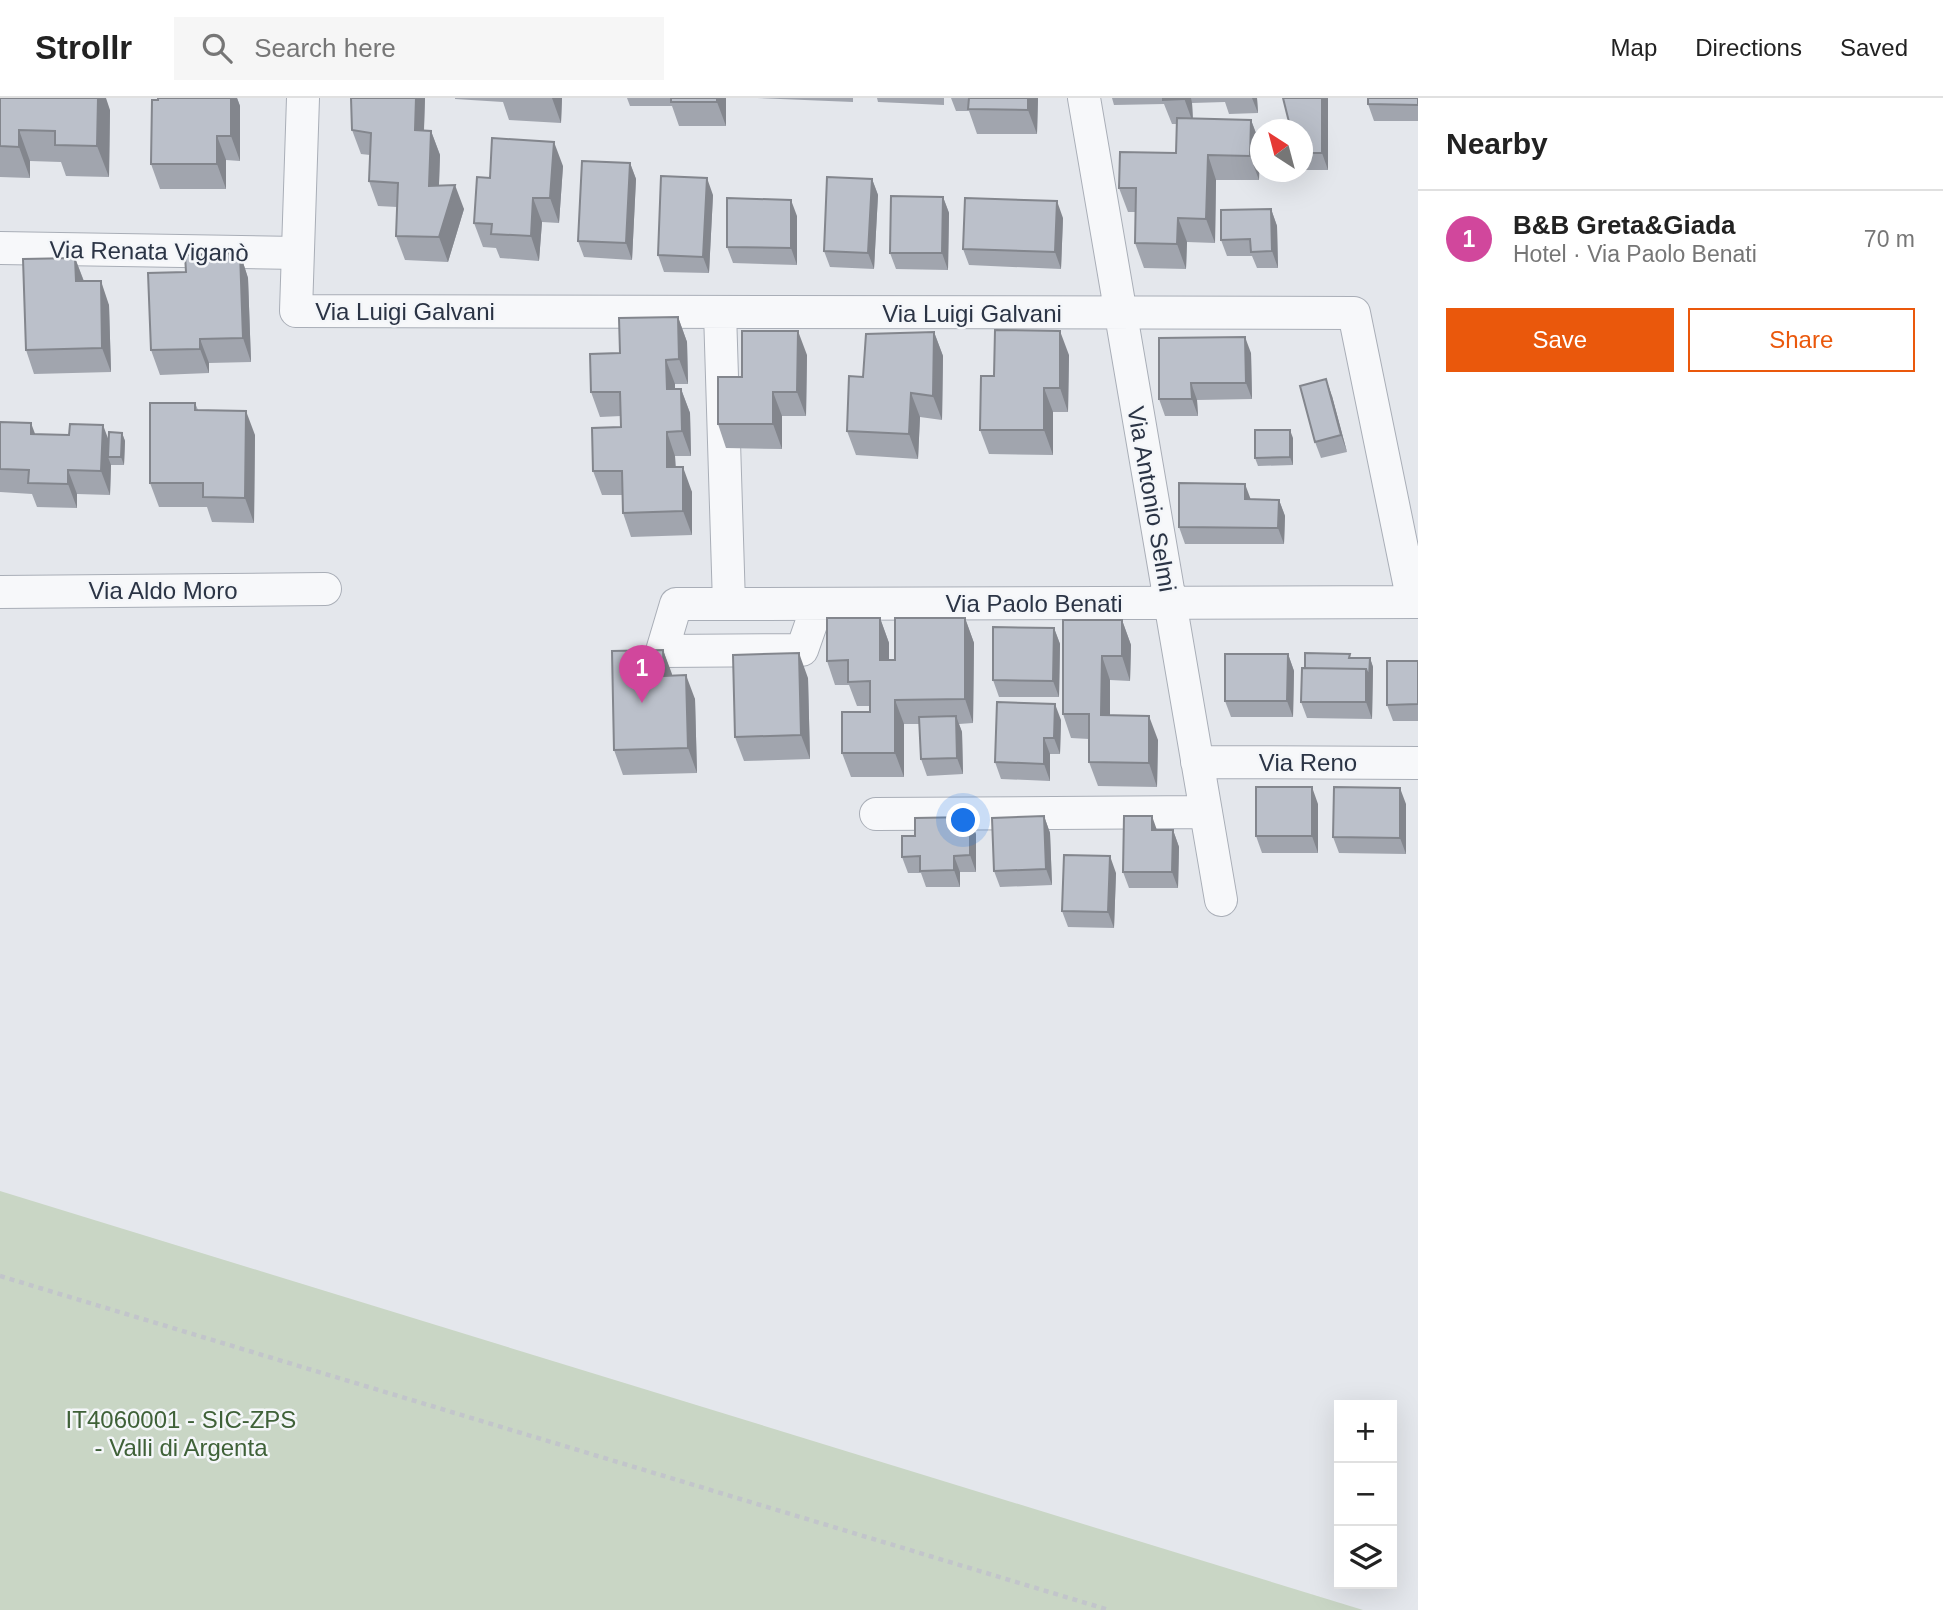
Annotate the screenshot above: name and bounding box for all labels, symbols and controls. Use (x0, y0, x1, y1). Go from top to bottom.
search box (174, 17, 664, 80)
text: Strollr (35, 29, 132, 66)
icon: search (198, 29, 236, 67)
text: Search here (254, 33, 396, 63)
text: Map (1611, 34, 1657, 61)
text: Directions (1695, 34, 1802, 61)
text: Saved (1840, 34, 1908, 61)
north arrow (1250, 119, 1313, 182)
text: Nearby (1446, 127, 1548, 160)
text: B&B Greta&Giada (1513, 210, 1736, 240)
text: 1 (1463, 226, 1475, 252)
text: 70 m (1864, 226, 1915, 252)
street label: Via Renata Viganò (49, 236, 249, 266)
text: Hotel · Via Paolo Benati (1513, 241, 1757, 267)
street label: Via Luigi Galvani (315, 298, 495, 325)
street label: Via Luigi Galvani (882, 300, 1062, 327)
button: Save (1446, 308, 1674, 372)
button: Share (1688, 308, 1915, 372)
street label: Via Antonio Selmi (1122, 404, 1182, 594)
street label: Via Aldo Moro (89, 577, 237, 604)
street label: Via Paolo Benati (945, 590, 1123, 617)
pin: 1 (619, 645, 665, 703)
street label: Via Reno (1259, 749, 1357, 776)
your location (946, 803, 980, 837)
map controls (1334, 1400, 1397, 1589)
button: + (1334, 1400, 1397, 1463)
park label: IT4060001 - SIC-ZPS - Valli di Argenta (66, 1406, 296, 1461)
button: − (1334, 1463, 1397, 1526)
button: layers (1334, 1526, 1397, 1589)

